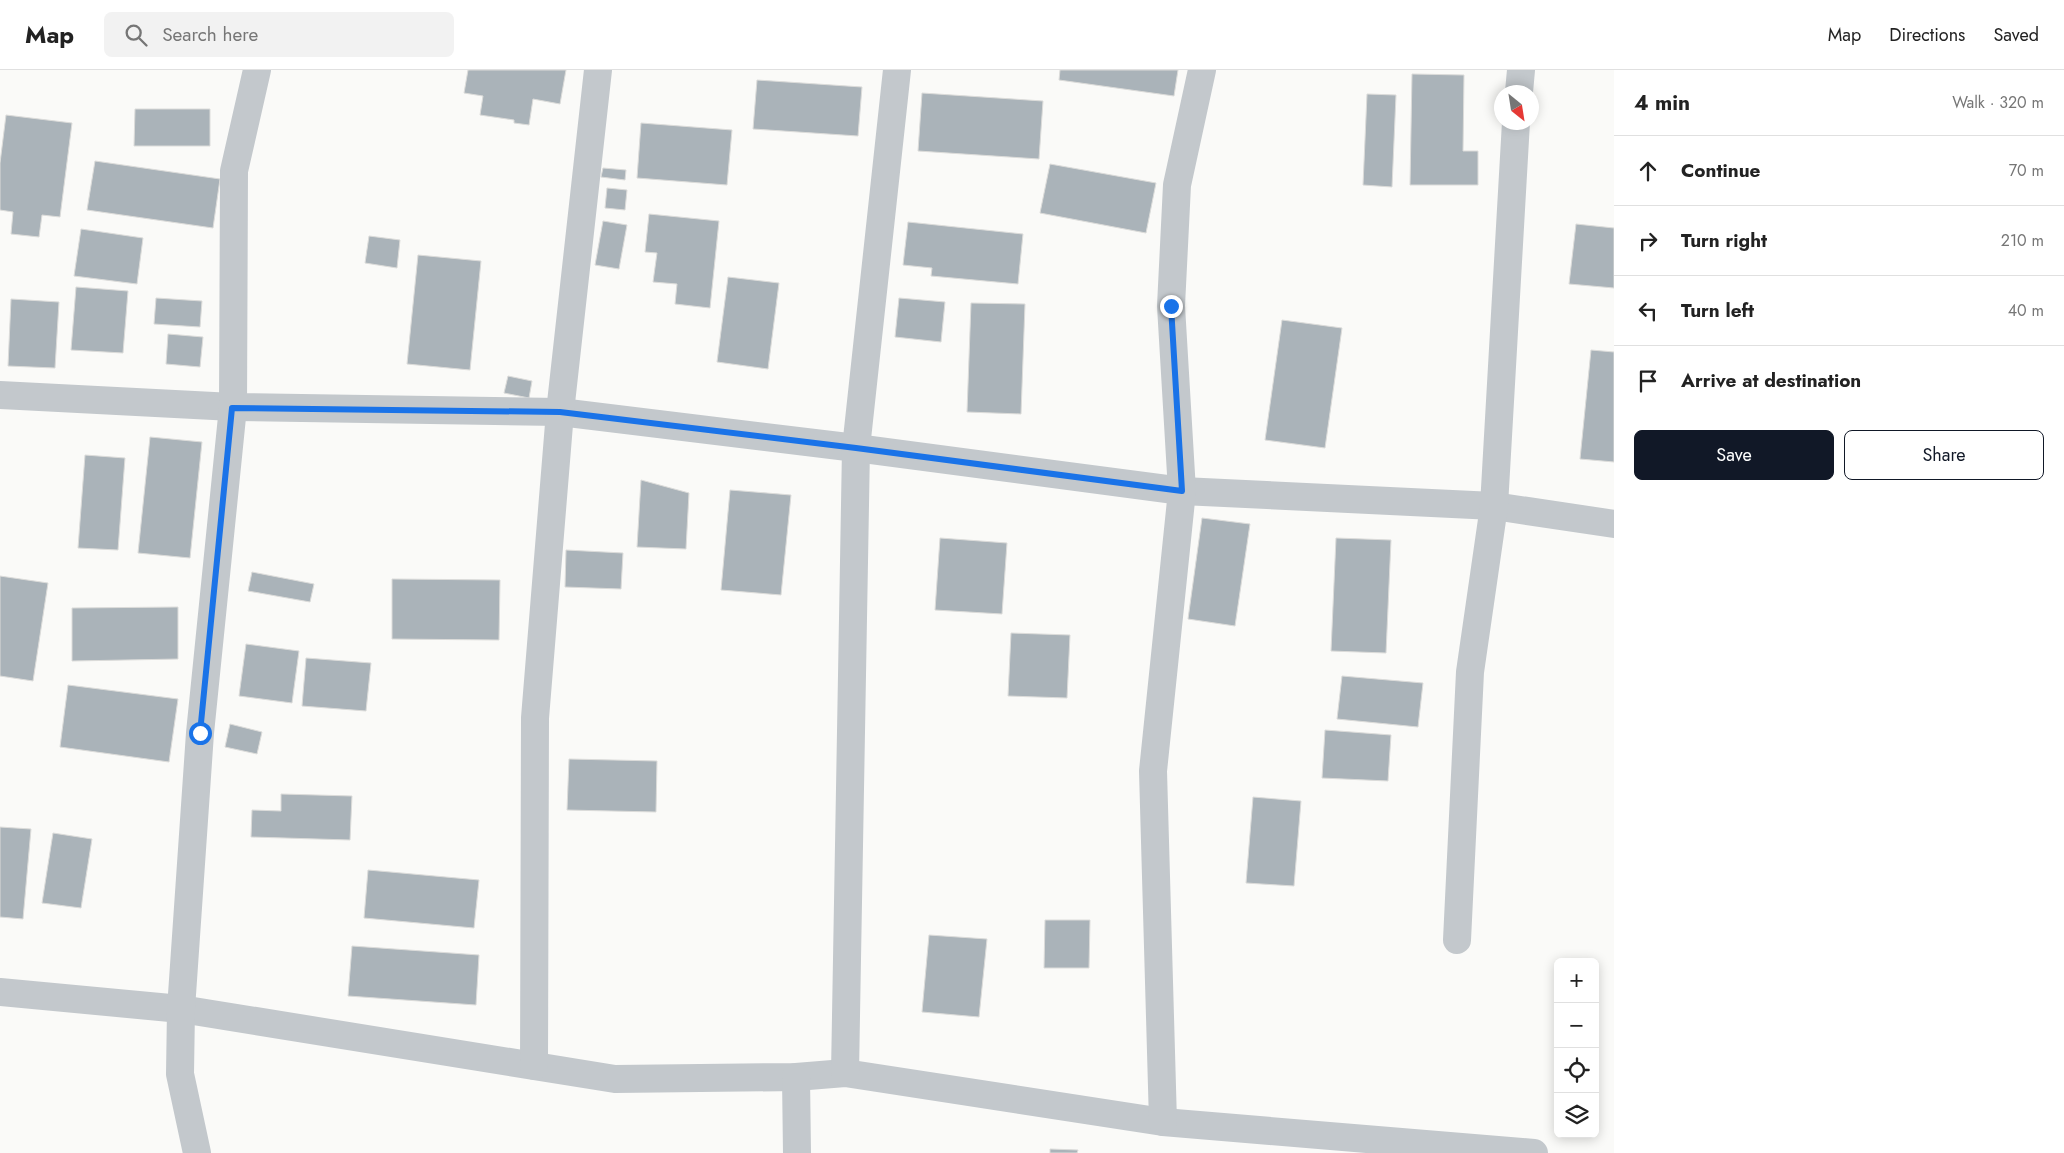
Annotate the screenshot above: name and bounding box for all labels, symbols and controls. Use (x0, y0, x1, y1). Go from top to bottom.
search box (104, 12, 454, 57)
text: Map (25, 17, 74, 52)
icon: search (122, 21, 150, 49)
text: Search here (162, 21, 258, 48)
text: Map (1828, 22, 1861, 48)
text: Directions (1889, 22, 1965, 48)
text: Saved (1993, 22, 2039, 48)
north arrow (1494, 85, 1539, 130)
text: 4 min (1634, 88, 1690, 118)
text: Walk · 320 m (1952, 91, 2044, 114)
icon: ahead (1634, 157, 1662, 185)
text: Continue (1681, 157, 1760, 184)
text: 70 m (2009, 159, 2044, 182)
icon: right (1634, 227, 1662, 255)
text: Turn right (1681, 227, 1767, 254)
text: 210 m (2001, 229, 2044, 252)
route end (1160, 295, 1183, 318)
icon: left (1634, 297, 1662, 325)
text: Turn left (1681, 297, 1754, 324)
text: 40 m (2008, 299, 2044, 322)
icon: arrive (1634, 367, 1662, 395)
text: Arrive at destination (1681, 367, 1861, 394)
button: Save (1634, 430, 1834, 480)
button: Share (1844, 430, 2044, 480)
route start (189, 722, 212, 745)
map controls (1554, 958, 1599, 1138)
button: + (1554, 958, 1599, 1003)
button: − (1554, 1003, 1599, 1048)
button: locate (1554, 1048, 1599, 1093)
button: layers (1554, 1093, 1599, 1138)

